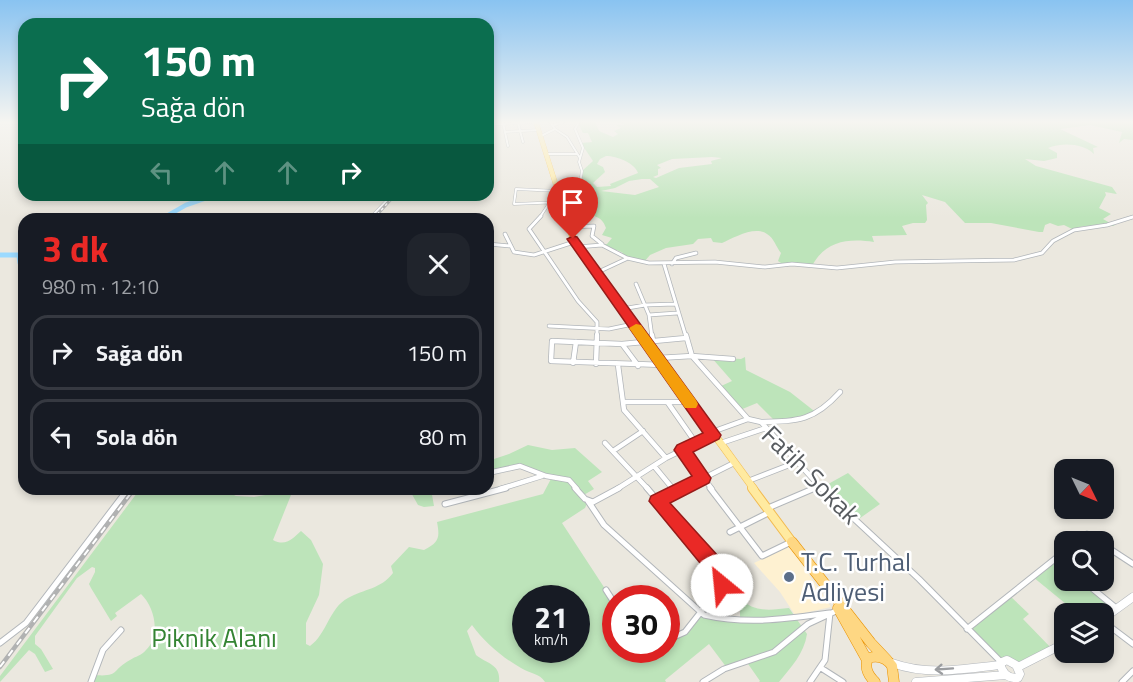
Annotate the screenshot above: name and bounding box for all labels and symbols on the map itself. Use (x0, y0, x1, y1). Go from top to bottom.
pin (547, 177, 598, 239)
street label: Fatih Sokak (753, 416, 870, 533)
north arrow (1054, 459, 1114, 519)
place label: T.C. Turhal Adliyesi (801, 542, 911, 611)
position arrow (690, 553, 754, 617)
marker: T.C. Turhal Adliyesi (782, 570, 796, 584)
speed limit sign: 30 (602, 585, 680, 663)
park label: Piknik Alanı (151, 618, 277, 657)
one-way arrow (934, 664, 954, 675)

